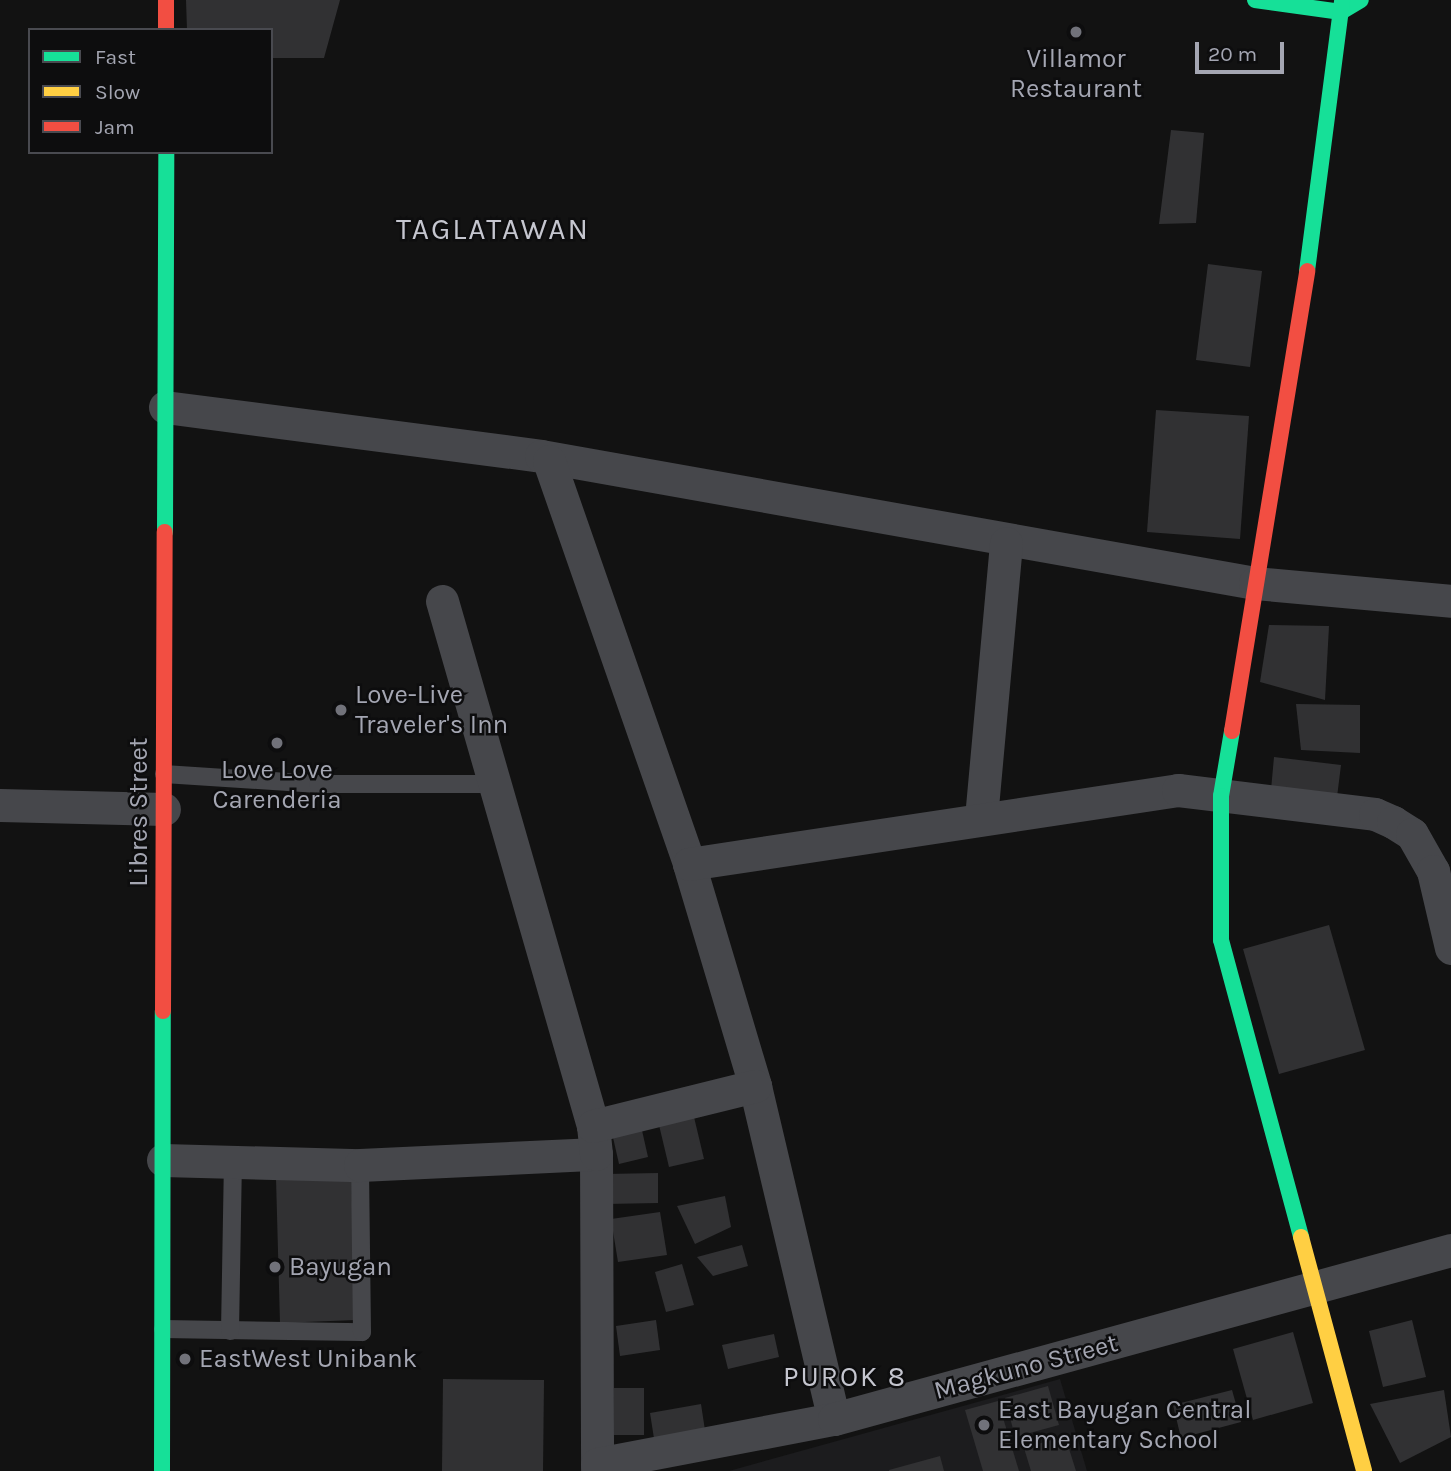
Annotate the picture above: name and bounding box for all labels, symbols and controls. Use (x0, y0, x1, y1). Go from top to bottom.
marker: Villamor Restaurant (1068, 24, 1084, 40)
legend (28, 28, 273, 154)
scale bar (1199, 28, 1288, 72)
text: 20 m (1208, 42, 1257, 66)
place label: Villamor Restaurant (1010, 43, 1142, 104)
text: Fast (95, 45, 136, 69)
text: Slow (95, 80, 140, 104)
text: Jam (95, 115, 135, 139)
district label: TAGLATAWAN (397, 211, 589, 247)
place label: Love-Live Traveler's Inn (355, 679, 508, 740)
marker: Love-Live Traveler's Inn (333, 702, 349, 718)
marker: Love Love Carenderia (269, 735, 285, 751)
street label: Libres Street (123, 737, 155, 887)
place label: Love Love Carenderia (213, 754, 341, 816)
place label: Bayugan (289, 1251, 392, 1283)
marker: Bayugan (267, 1259, 283, 1275)
street label: Magkuno Street (931, 1327, 1121, 1407)
place label: EastWest Unibank (199, 1343, 417, 1375)
marker: EastWest Unibank (177, 1351, 193, 1367)
district label: PUROK 8 (784, 1360, 906, 1394)
place label: East Bayugan Central Elementary School (998, 1394, 1251, 1456)
marker: East Bayugan Central Elementary School (976, 1417, 992, 1433)

